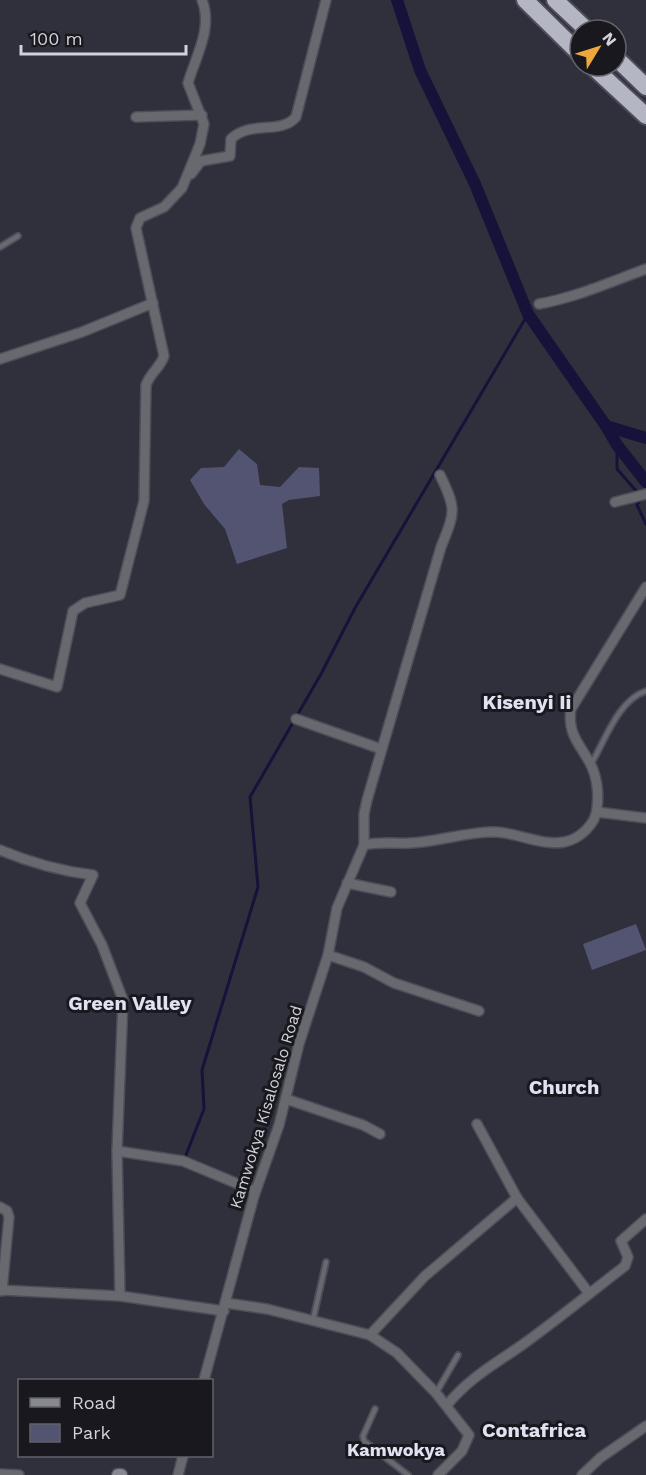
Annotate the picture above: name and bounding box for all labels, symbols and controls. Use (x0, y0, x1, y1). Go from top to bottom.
scale bar (21, 18, 186, 56)
north arrow (568, 18, 628, 78)
text: 100 m (30, 28, 83, 49)
text: N (598, 29, 621, 50)
district label: Kisenyi Ii (483, 690, 571, 714)
district label: Green Valley (68, 991, 192, 1015)
street label: Kamwokya Kisalosalo Road (226, 1003, 306, 1211)
district label: Church (529, 1075, 599, 1099)
legend (18, 1379, 213, 1457)
text: Road (72, 1392, 116, 1413)
district label: Contafrica (482, 1418, 586, 1442)
text: Park (72, 1422, 111, 1443)
district label: Kamwokya (347, 1439, 446, 1460)

